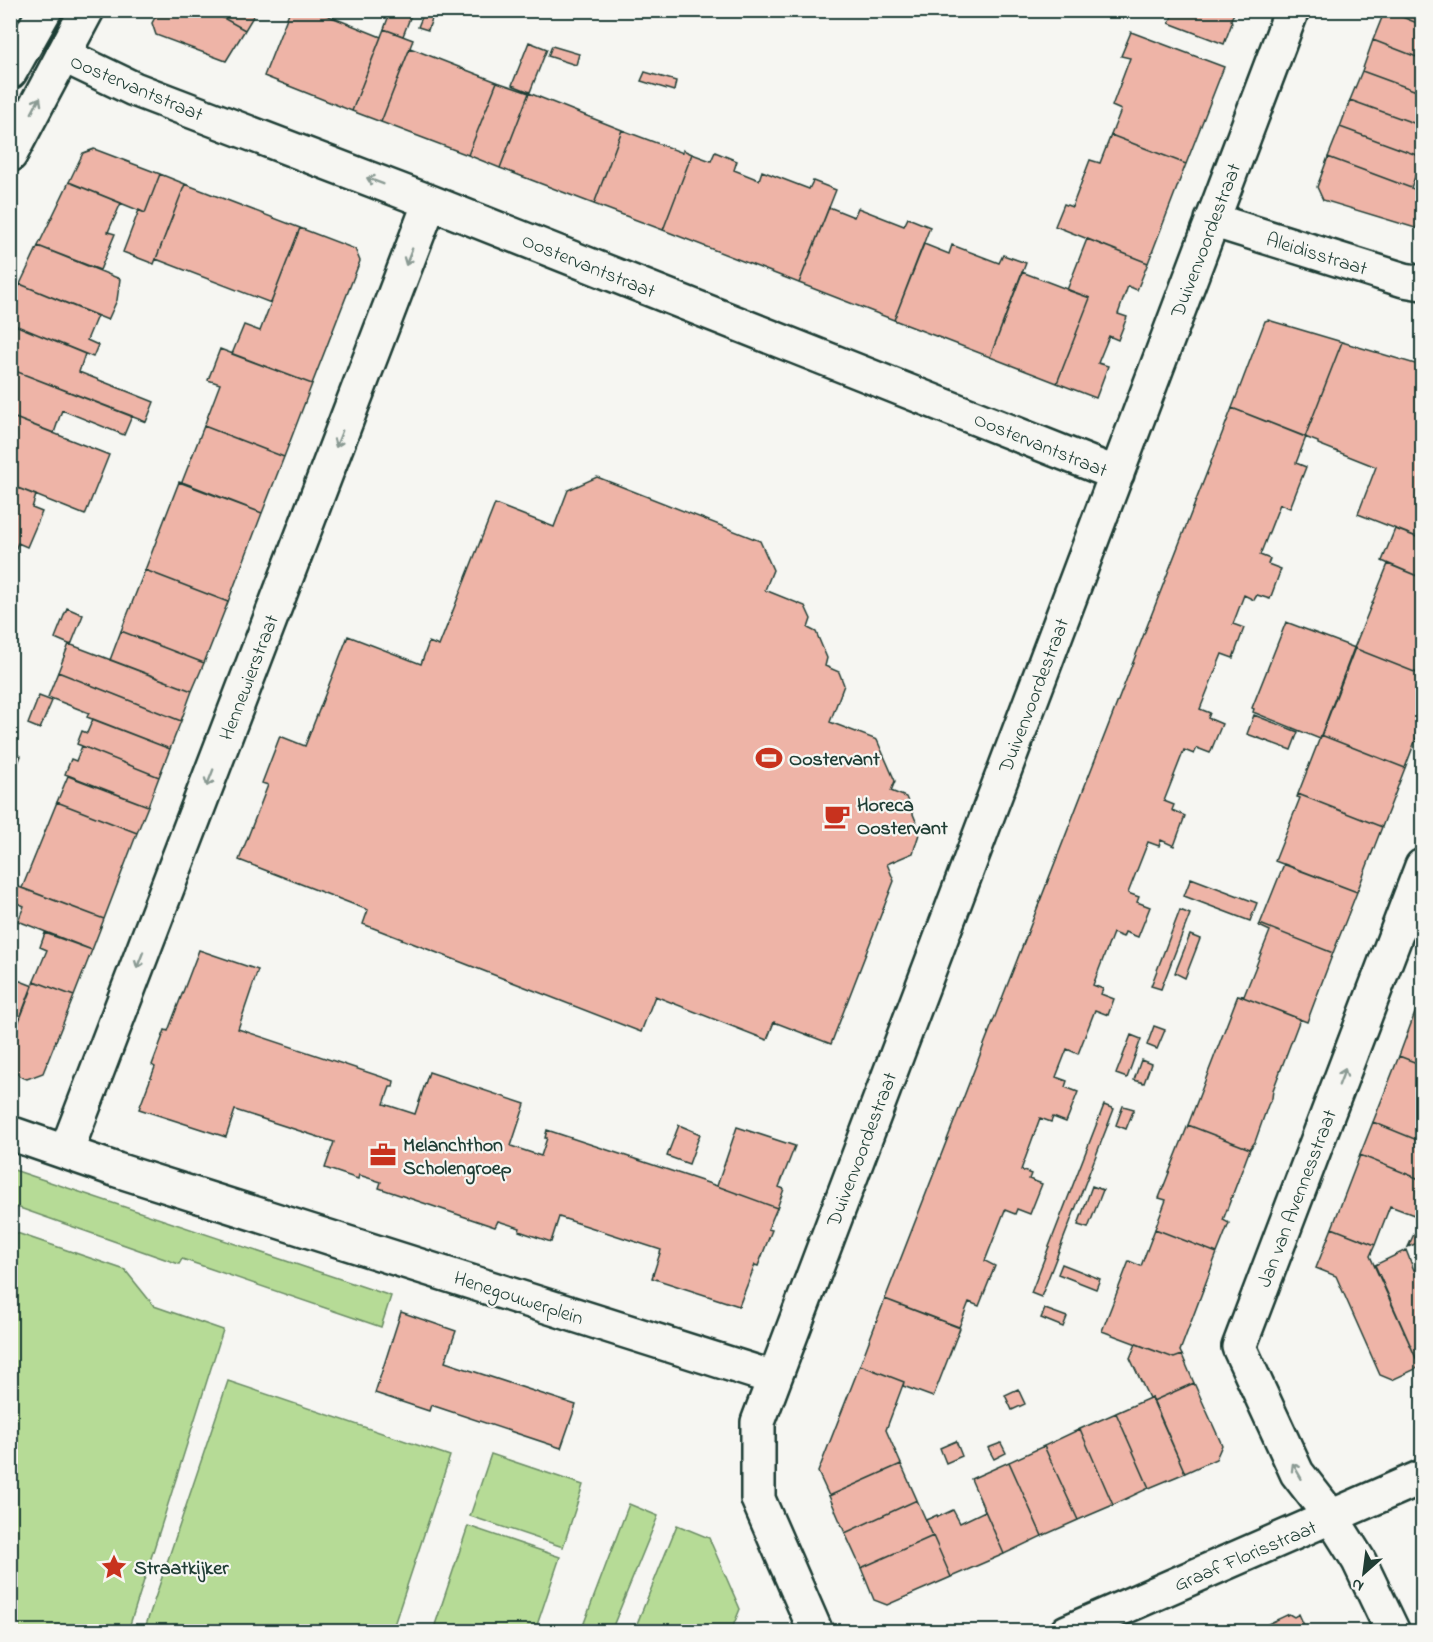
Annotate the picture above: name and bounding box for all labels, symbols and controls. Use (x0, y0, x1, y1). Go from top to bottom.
street label: Oostervantstraat (65, 48, 207, 131)
one-way arrow (31, 96, 42, 114)
street label: Duivenvoordestraat (1164, 159, 1250, 323)
one-way arrow (367, 175, 385, 186)
street label: Aleidisstraat (1262, 226, 1371, 285)
street label: Oostervantstraat (517, 227, 660, 307)
one-way arrow (403, 247, 414, 266)
street label: Oostervantstraat (969, 406, 1112, 486)
one-way arrow (333, 429, 344, 448)
street label: Hennewierstraat (213, 611, 288, 745)
street label: Duivenvoordestraat (992, 614, 1078, 778)
sports icon: Oostervant (754, 743, 784, 773)
place label: Oostervant (789, 746, 880, 775)
one-way arrow (203, 768, 214, 787)
place label: Horeca Oostervant (857, 792, 948, 844)
cafe icon: Horeca Oostervant (822, 801, 852, 831)
one-way arrow (134, 950, 145, 969)
street label: Duivenvoordestraat (820, 1068, 906, 1232)
one-way arrow (1337, 1068, 1348, 1087)
street label: Jan van Avennesstraat (1251, 1105, 1346, 1292)
place label: Melanchthon Scholengroep (403, 1132, 512, 1185)
office icon: Melanchthon Scholengroep (368, 1140, 398, 1170)
street label: Henegouwerplein (449, 1265, 587, 1335)
one-way arrow (1291, 1463, 1303, 1480)
street label: Graaf Florisstraat (1170, 1514, 1322, 1600)
north arrow (1334, 1543, 1394, 1603)
place icon: Straatkijker (99, 1552, 129, 1582)
place label: Straatkijker (134, 1555, 229, 1584)
text: N (1347, 1571, 1368, 1598)

